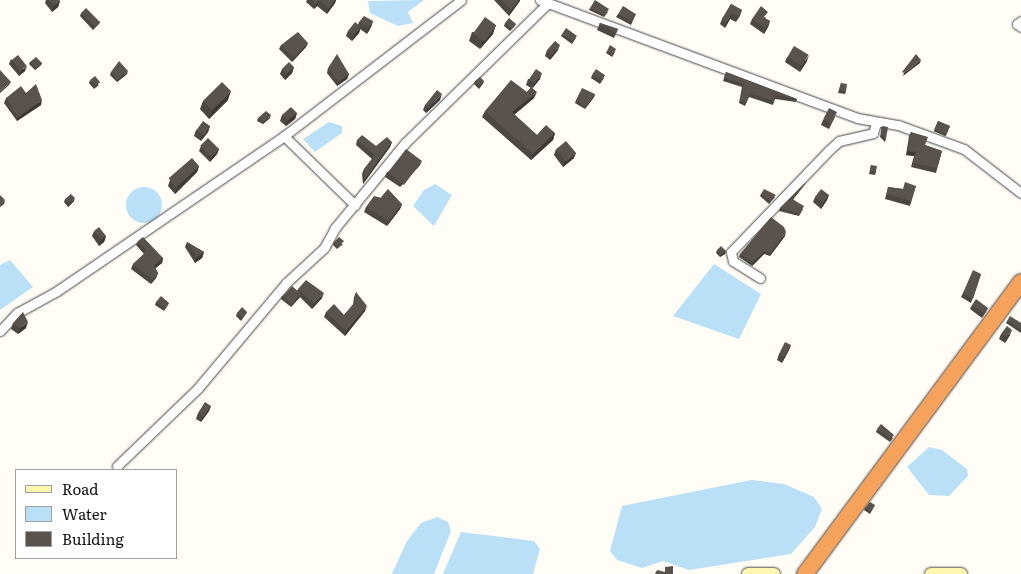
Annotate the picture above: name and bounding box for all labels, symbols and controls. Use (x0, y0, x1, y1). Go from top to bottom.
legend (15, 469, 178, 559)
text: Road (62, 477, 98, 500)
text: Water (62, 502, 107, 525)
text: Building (62, 527, 124, 550)

